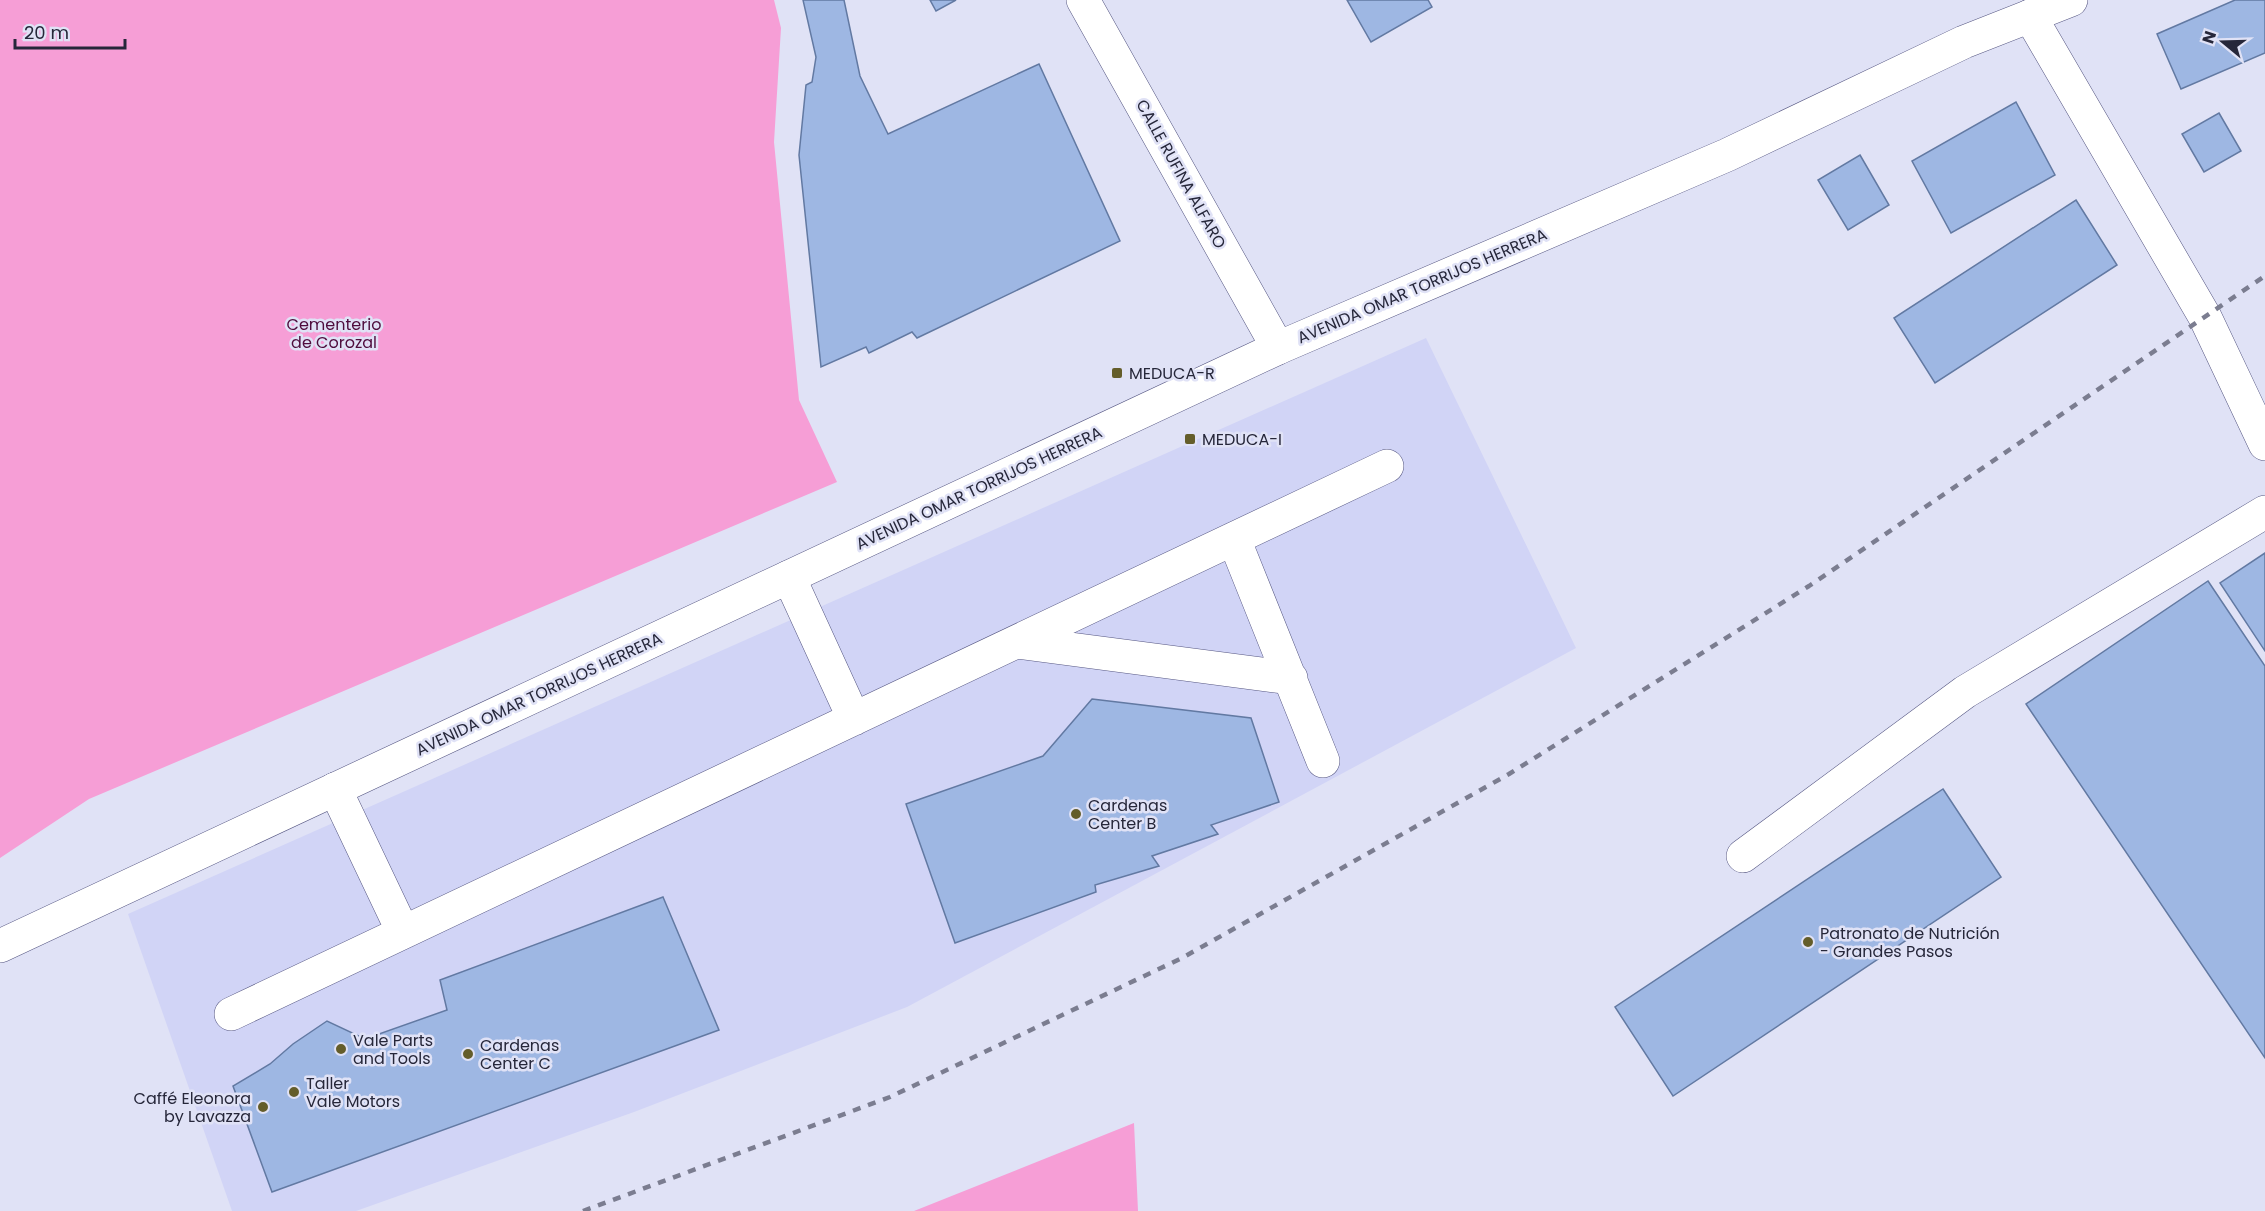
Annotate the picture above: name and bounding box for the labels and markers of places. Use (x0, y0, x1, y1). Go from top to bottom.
place label: MEDUCA-R (1129, 362, 1215, 385)
marker: MEDUCA-R (1110, 366, 1124, 380)
place label: MEDUCA-I (1202, 428, 1282, 451)
marker: MEDUCA-I (1183, 432, 1197, 446)
place label: Cardenas Center B (1088, 794, 1167, 835)
marker: Cardenas Center B (1069, 807, 1083, 821)
place label: Patronato de Nutrición - Grandes Pasos (1820, 922, 2000, 963)
marker: Patronato de Nutrición - Grandes Pasos (1801, 935, 1815, 949)
place label: Vale Parts and Tools (353, 1029, 433, 1070)
place label: Cardenas Center C (480, 1034, 559, 1075)
marker: Vale Parts and Tools (334, 1042, 348, 1056)
marker: Cardenas Center C (461, 1047, 475, 1061)
place label: Taller Vale Motors (306, 1072, 400, 1113)
marker: Taller Vale Motors (287, 1085, 301, 1099)
place label: Caffé Eleonora by Lavazza (134, 1087, 251, 1128)
marker: Caffé Eleonora by Lavazza (256, 1100, 270, 1114)

